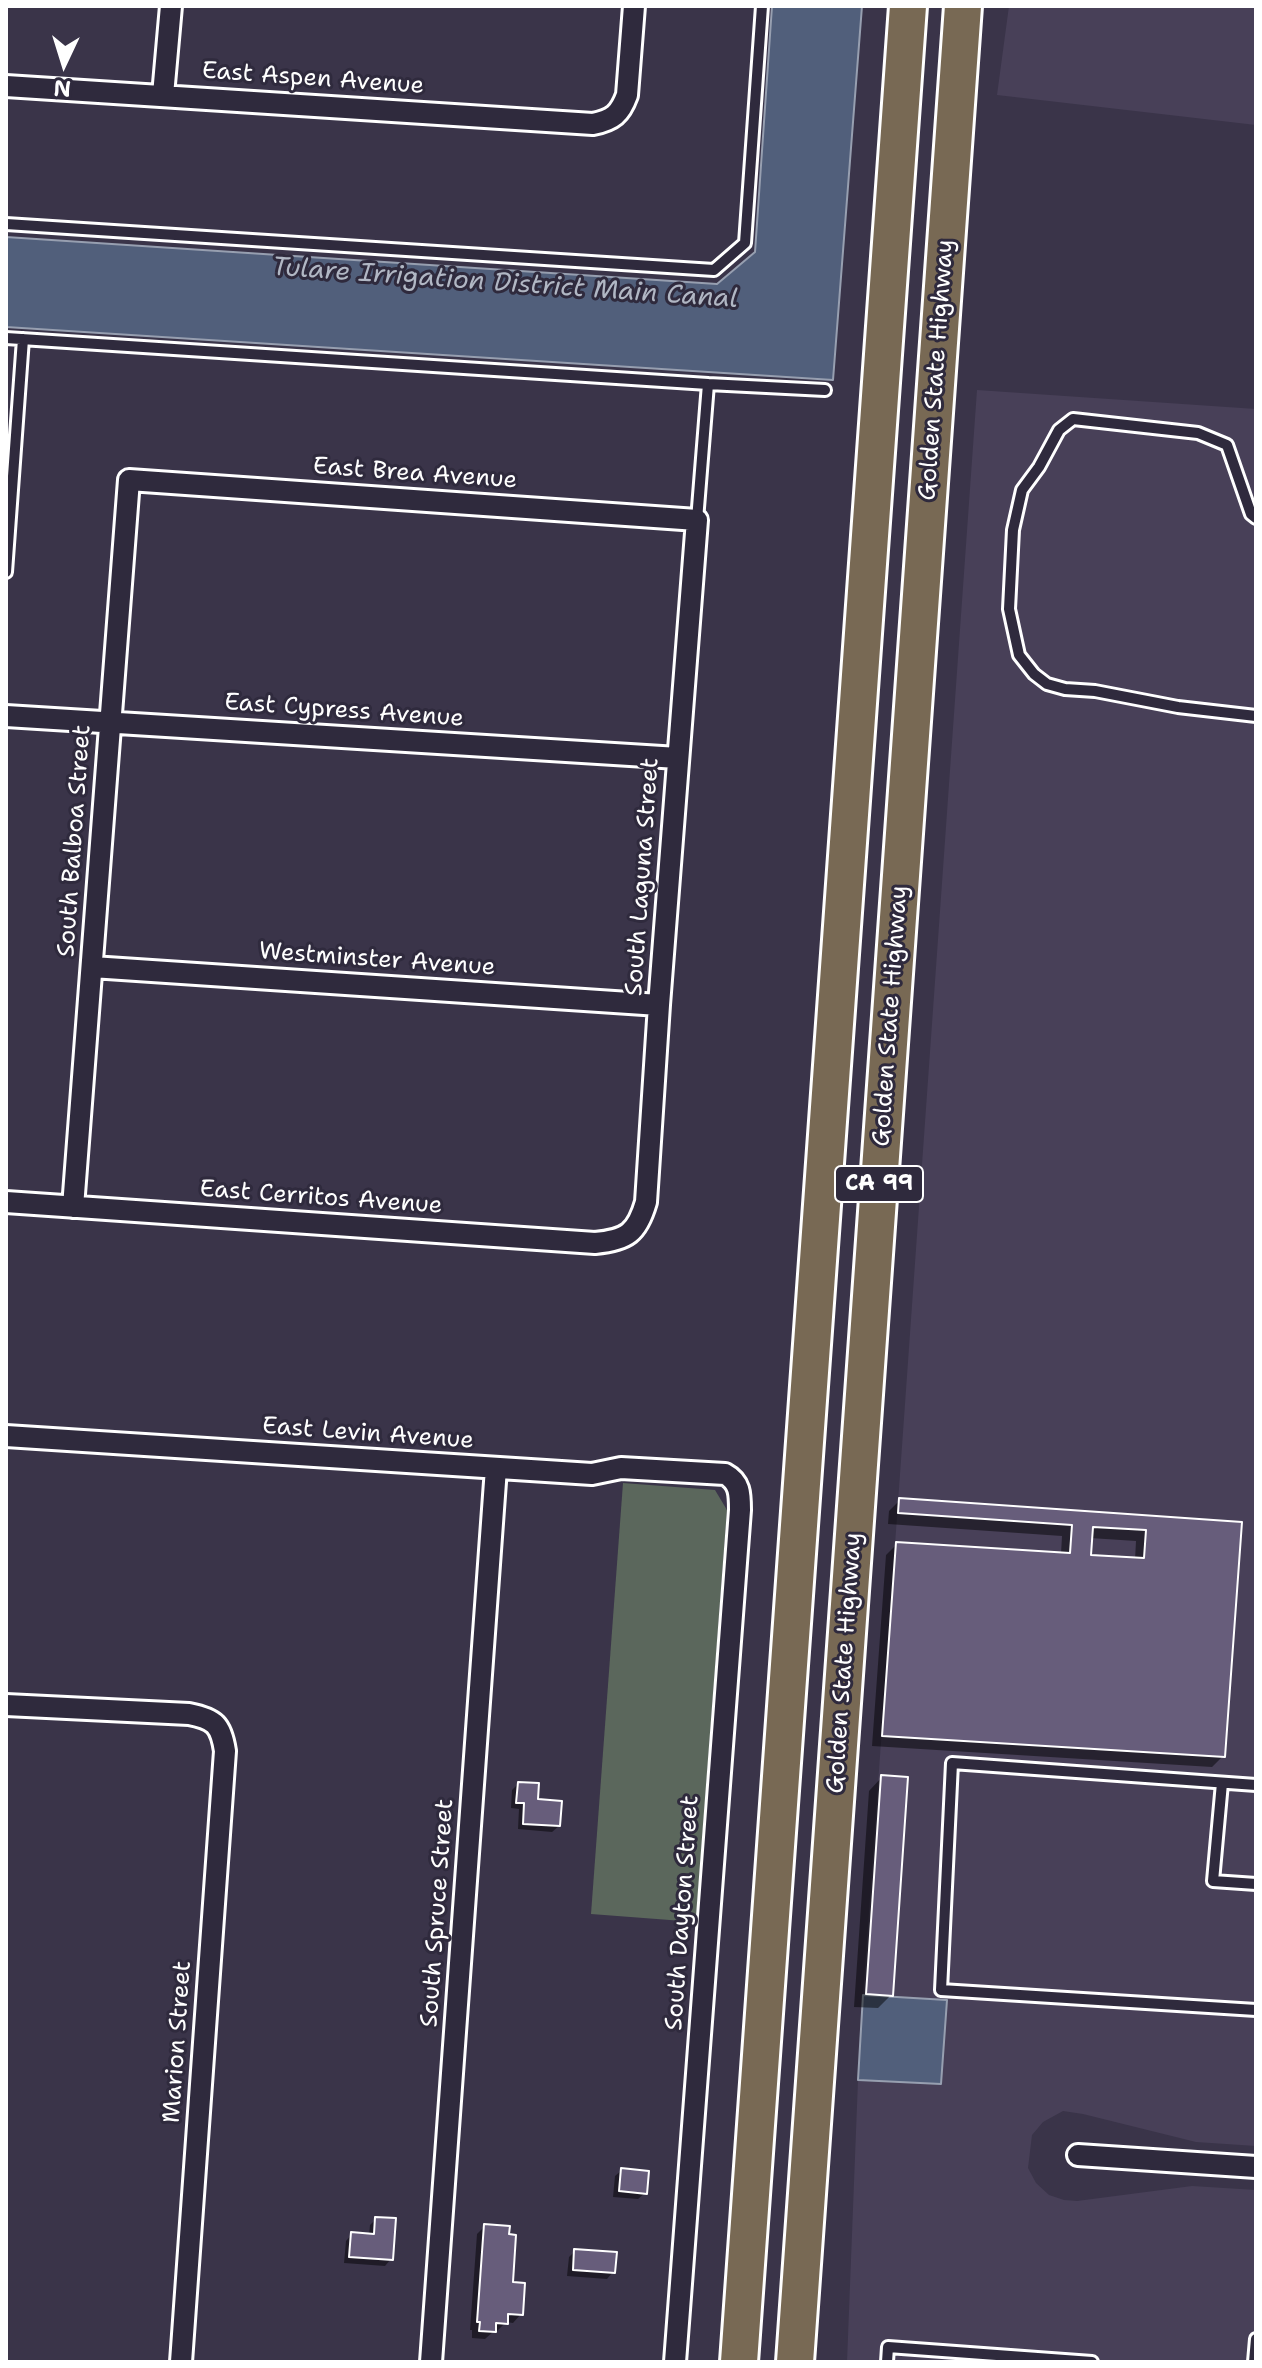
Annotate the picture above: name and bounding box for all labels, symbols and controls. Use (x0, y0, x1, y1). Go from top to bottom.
north arrow (24, 24, 104, 104)
street label: East Aspen Avenue (201, 57, 425, 101)
text: N (53, 73, 72, 104)
street label: Golden State Highway (914, 239, 960, 501)
water label: Tulare Irrigation District Main Canal (271, 252, 739, 316)
street label: East Brea Avenue (312, 452, 518, 496)
street label: East Cypress Avenue (223, 688, 465, 734)
street label: South Balboa Street (53, 724, 97, 958)
street label: South Laguna Street (620, 757, 666, 997)
street label: Golden State Highway (868, 885, 914, 1147)
street label: Westminster Avenue (258, 937, 496, 983)
road number: CA 99 (835, 1166, 923, 1202)
street label: East Cerritos Avenue (199, 1175, 443, 1221)
street label: East Levin Avenue (261, 1412, 475, 1456)
street label: Golden State Highway (822, 1532, 868, 1794)
street label: South Dayton Street (660, 1794, 706, 2032)
street label: South Spruce Street (416, 1798, 460, 2028)
street label: Marion Street (158, 1960, 198, 2124)

